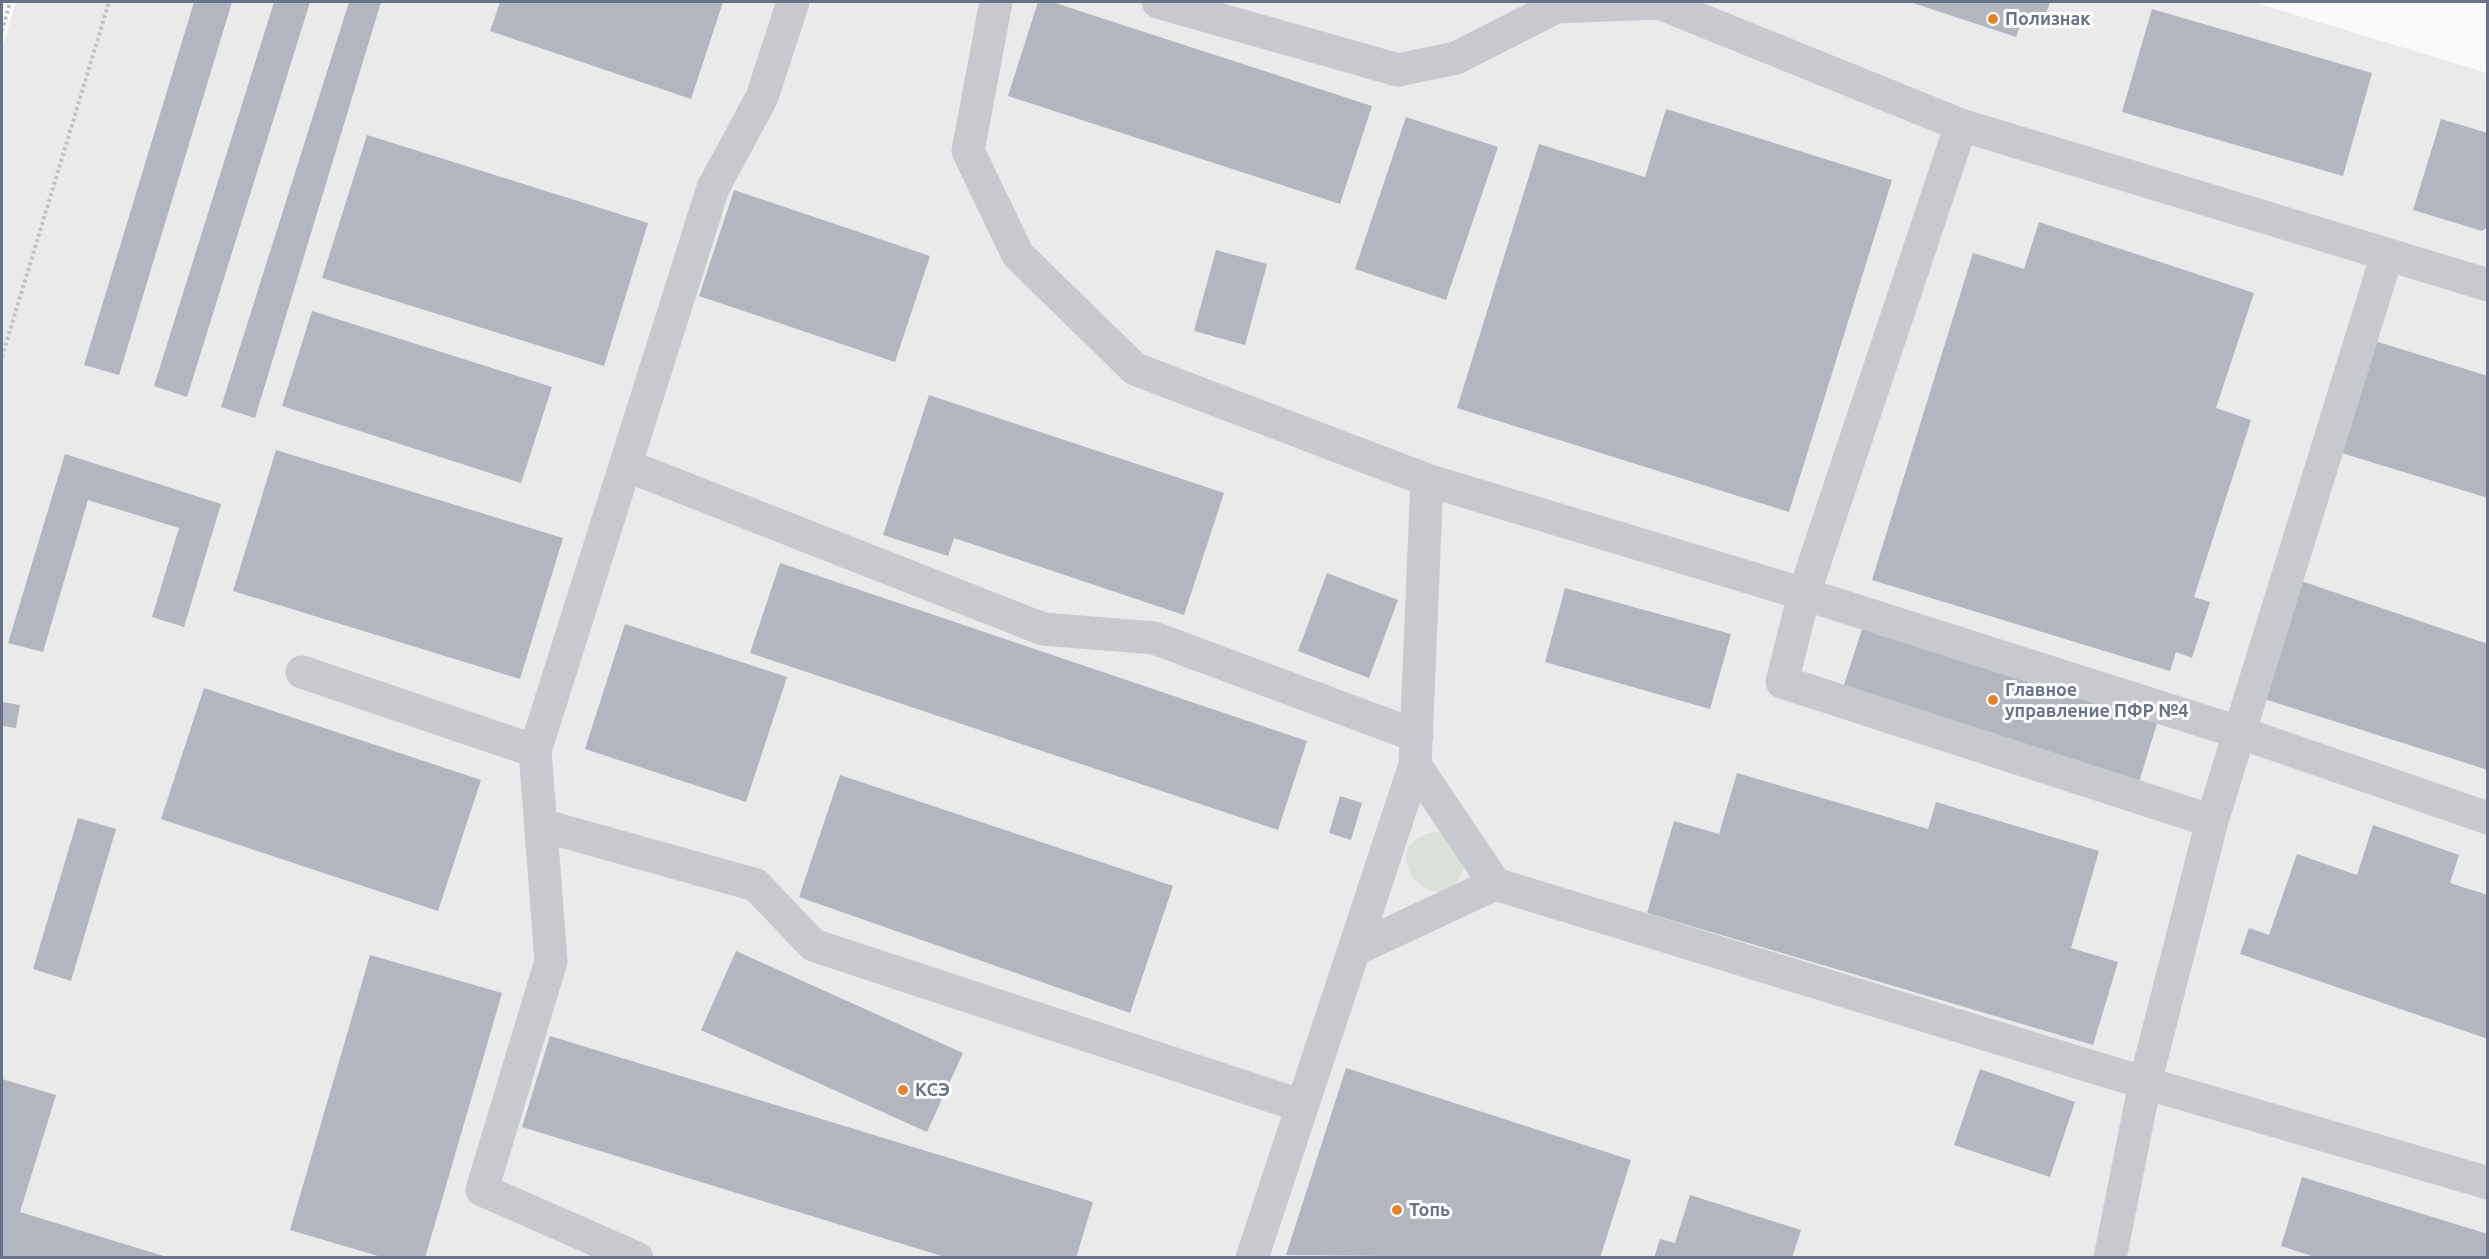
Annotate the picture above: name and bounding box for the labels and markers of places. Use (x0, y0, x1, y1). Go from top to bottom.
place label: Полизнак (2005, 8, 2090, 30)
marker: Полизнак (1986, 12, 2000, 26)
place label: Главное управление ПФР №4 (2005, 679, 2189, 722)
marker: Главное управление ПФР №4 (1986, 693, 2000, 707)
place label: КСЭ (915, 1079, 950, 1101)
marker: КСЭ (896, 1083, 910, 1097)
place label: Топь (1409, 1199, 1450, 1221)
marker: Топь (1390, 1203, 1404, 1217)

